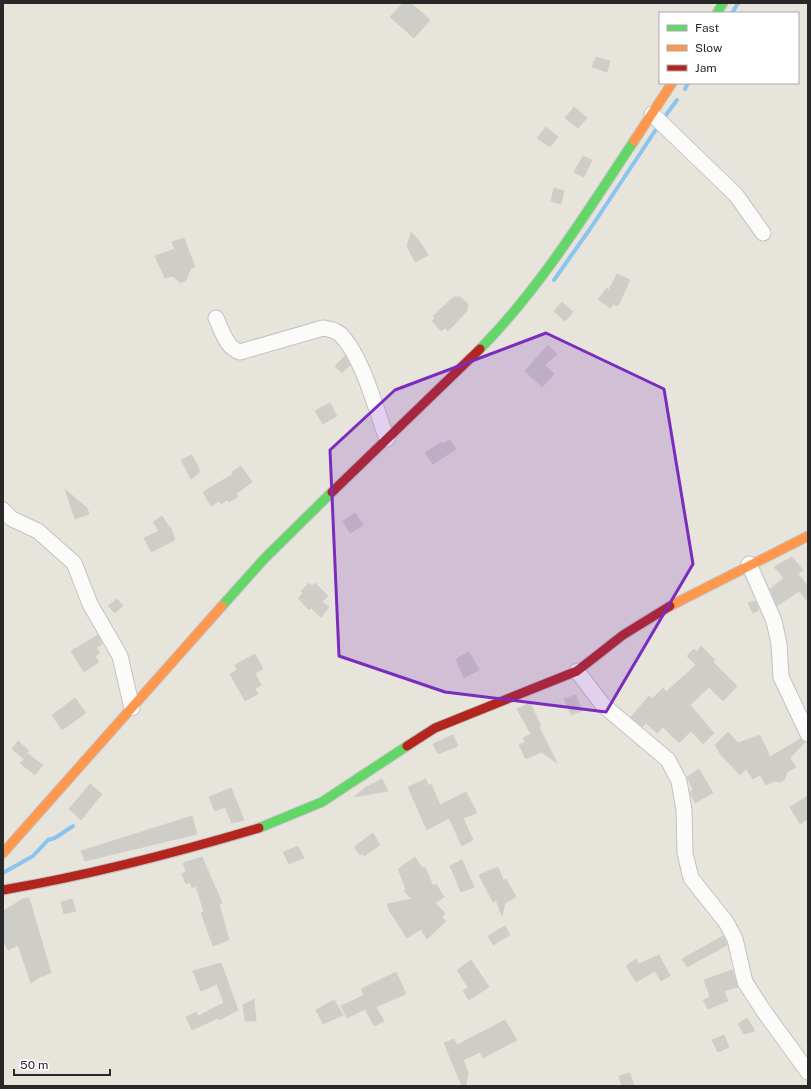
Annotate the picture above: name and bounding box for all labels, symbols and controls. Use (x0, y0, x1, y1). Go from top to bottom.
legend (659, 12, 799, 84)
text: Fast (695, 21, 720, 35)
text: Slow (695, 41, 723, 55)
text: Jam (695, 61, 717, 75)
scale bar (14, 1051, 110, 1077)
text: 50 m (20, 1058, 48, 1072)

